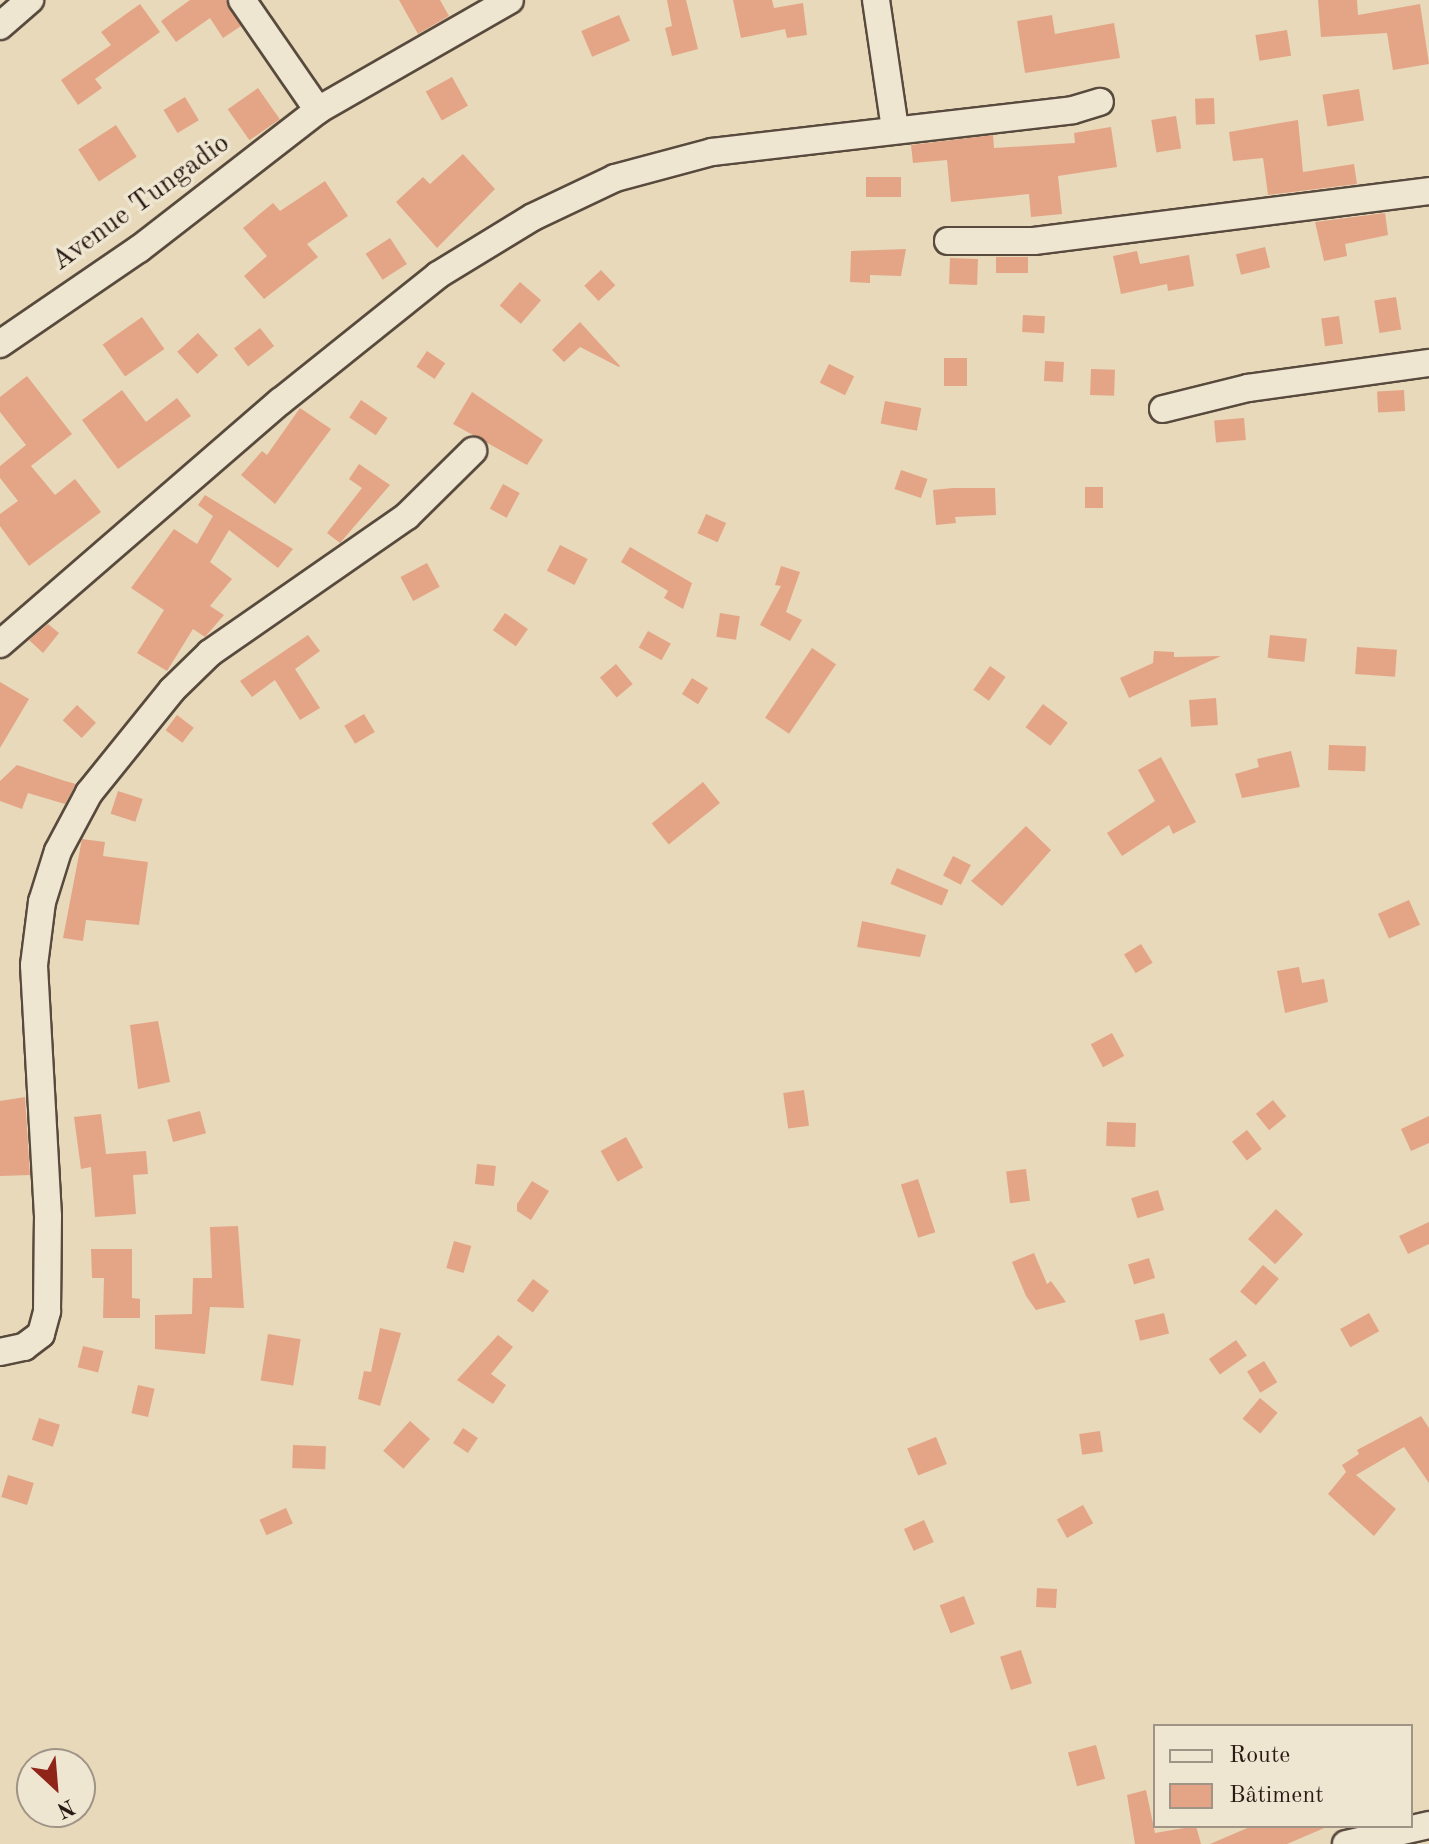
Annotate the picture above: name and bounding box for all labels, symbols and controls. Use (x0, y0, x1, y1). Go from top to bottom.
street label: Avenue Tungadio (45, 127, 237, 279)
legend (1153, 1724, 1413, 1828)
text: Route (1229, 1744, 1290, 1768)
north arrow (16, 1748, 96, 1828)
text: Bâtiment (1229, 1784, 1324, 1808)
text: N (53, 1794, 78, 1821)

